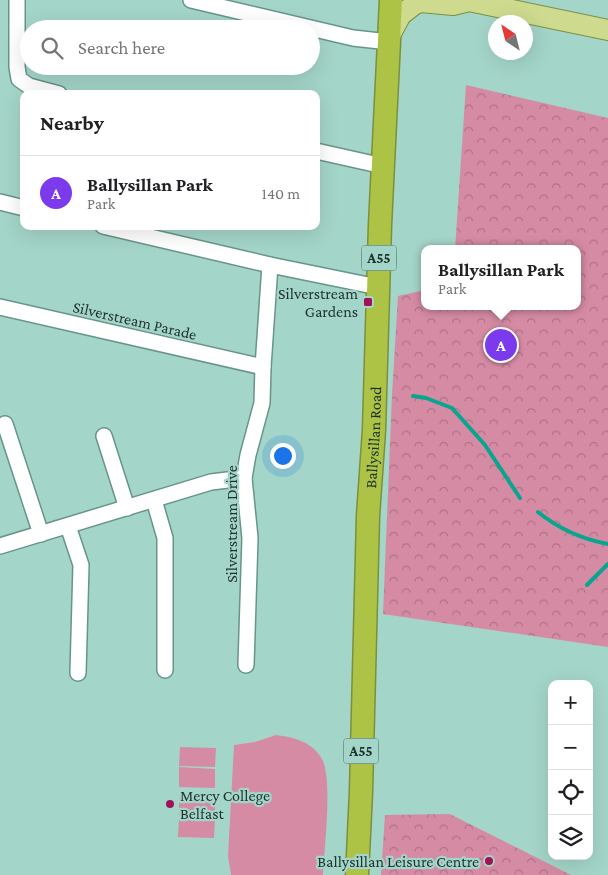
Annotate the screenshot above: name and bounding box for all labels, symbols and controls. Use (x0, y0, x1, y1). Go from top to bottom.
north arrow (488, 15, 533, 60)
search box (20, 20, 320, 75)
icon: search (38, 34, 66, 62)
text: Search here (78, 37, 165, 58)
text: Nearby (40, 111, 104, 135)
text: Ballysillan Park (87, 174, 213, 195)
text: A (51, 185, 61, 202)
text: 140 m (262, 185, 300, 202)
text: Park (87, 195, 115, 212)
popup (421, 245, 581, 310)
road number: A55 (362, 246, 396, 270)
text: Ballysillan Park (438, 259, 564, 280)
text: Park (438, 280, 466, 297)
place label: Silverstream Gardens (278, 285, 358, 320)
marker: Silverstream Gardens (362, 296, 374, 308)
street label: Silverstream Parade (71, 298, 198, 343)
pin: A (485, 326, 517, 364)
street label: Ballysillan Road (362, 386, 384, 489)
your location (270, 443, 296, 469)
street label: Silverstream Drive (223, 465, 240, 583)
map controls (548, 680, 593, 860)
button: + (548, 680, 593, 725)
button: − (548, 725, 593, 770)
road number: A55 (344, 738, 378, 764)
button: locate (548, 770, 593, 815)
place label: Mercy College Belfast (180, 787, 270, 822)
marker: Mercy College Belfast (164, 798, 176, 810)
button: layers (548, 815, 593, 860)
place label: Ballysillan Leisure Centre (317, 853, 479, 871)
marker: Ballysillan Leisure Centre (483, 855, 495, 867)

